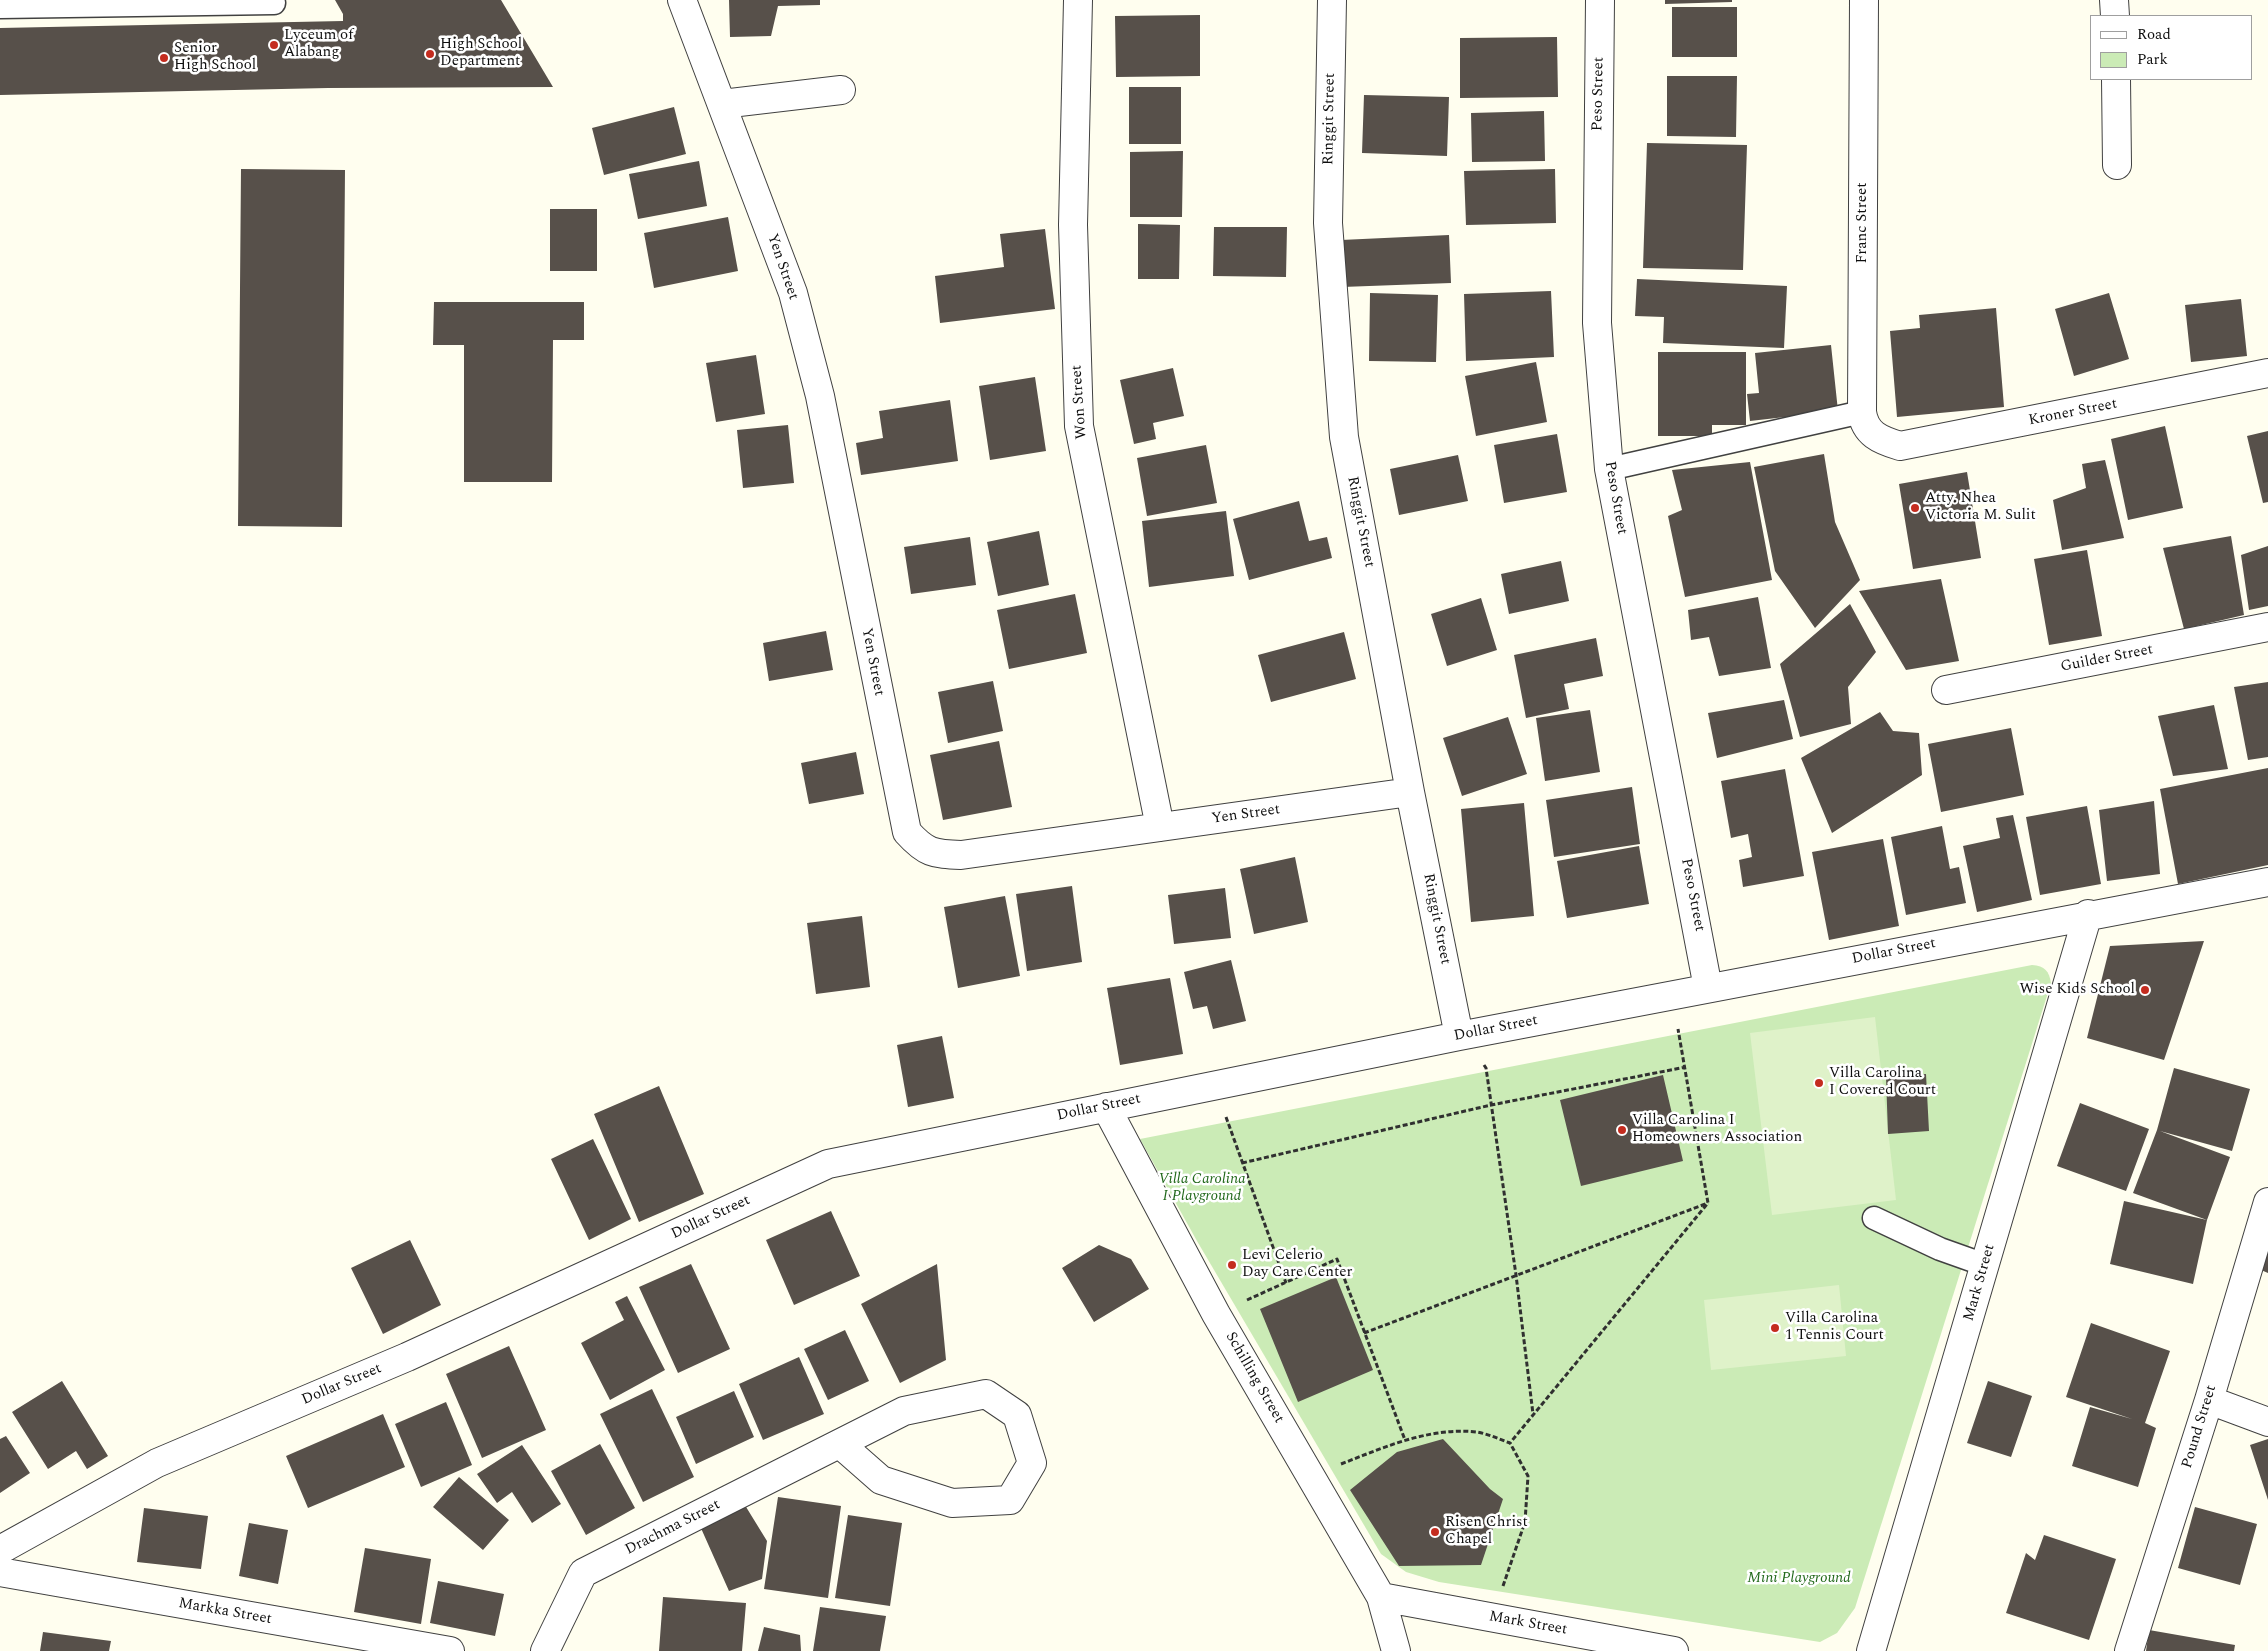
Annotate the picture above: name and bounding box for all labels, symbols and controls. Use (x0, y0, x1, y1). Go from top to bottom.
legend (2090, 15, 2253, 80)
text: Road (2137, 23, 2171, 46)
place label: Lyceum of Alabang (284, 27, 353, 62)
place label: High School Department (440, 36, 522, 71)
marker: Lyceum of Alabang (268, 39, 280, 51)
place label: Senior High School (174, 40, 256, 75)
marker: High School Department (424, 48, 436, 60)
text: Park (2137, 48, 2168, 71)
marker: Senior High School (158, 52, 170, 64)
street label: Peso Street (1589, 57, 1609, 131)
street label: Ringgit Street (1320, 73, 1340, 165)
street label: Franc Street (1854, 182, 1872, 264)
street label: Yen Street (762, 232, 802, 302)
street label: Won Street (1068, 364, 1092, 440)
street label: Kroner Street (2027, 396, 2119, 430)
street label: Peso Street (1600, 460, 1630, 536)
street label: Ringgit Street (1342, 475, 1378, 569)
place label: Atty. Nhea Victoria M. Sulit (1925, 490, 2036, 525)
marker: Atty. Nhea Victoria M. Sulit (1909, 502, 1921, 514)
street label: Yen Street (857, 627, 887, 697)
street label: Guilder Street (2059, 641, 2155, 677)
street label: Yen Street (1211, 801, 1281, 829)
street label: Peso Street (1676, 857, 1708, 933)
street label: Ringgit Street (1418, 872, 1454, 966)
street label: Dollar Street (1851, 935, 1937, 969)
place label: Wise Kids School (2019, 981, 2135, 999)
marker: Wise Kids School (2139, 984, 2151, 996)
street label: Dollar Street (1453, 1012, 1539, 1046)
place label: Villa Carolina I Covered Court (1829, 1065, 1936, 1100)
marker: Villa Carolina I Covered Court (1813, 1077, 1825, 1089)
street label: Dollar Street (1056, 1090, 1142, 1126)
place label: Villa Carolina I Homeowners Association (1632, 1112, 1802, 1147)
marker: Villa Carolina I Homeowners Association (1616, 1124, 1628, 1136)
park label: Villa Carolina I Playground (1158, 1171, 1246, 1206)
street label: Dollar Street (669, 1192, 753, 1244)
street label: Mark Street (1960, 1242, 2000, 1324)
place label: Levi Celerio Day Care Center (1242, 1247, 1352, 1282)
marker: Levi Celerio Day Care Center (1226, 1259, 1238, 1271)
place label: Villa Carolina 1 Tennis Court (1785, 1310, 1884, 1345)
marker: Villa Carolina 1 Tennis Court (1769, 1322, 1781, 1334)
street label: Schilling Street (1221, 1329, 1287, 1427)
street label: Dollar Street (299, 1360, 385, 1410)
street label: Pound Street (2179, 1383, 2221, 1471)
street label: Drachma Street (622, 1496, 724, 1560)
place label: Risen Christ Chapel (1445, 1514, 1528, 1549)
marker: Risen Christ Chapel (1429, 1526, 1441, 1538)
park label: Mini Playground (1747, 1570, 1851, 1588)
street label: Markka Street (177, 1595, 273, 1629)
street label: Mark Street (1487, 1608, 1569, 1640)

